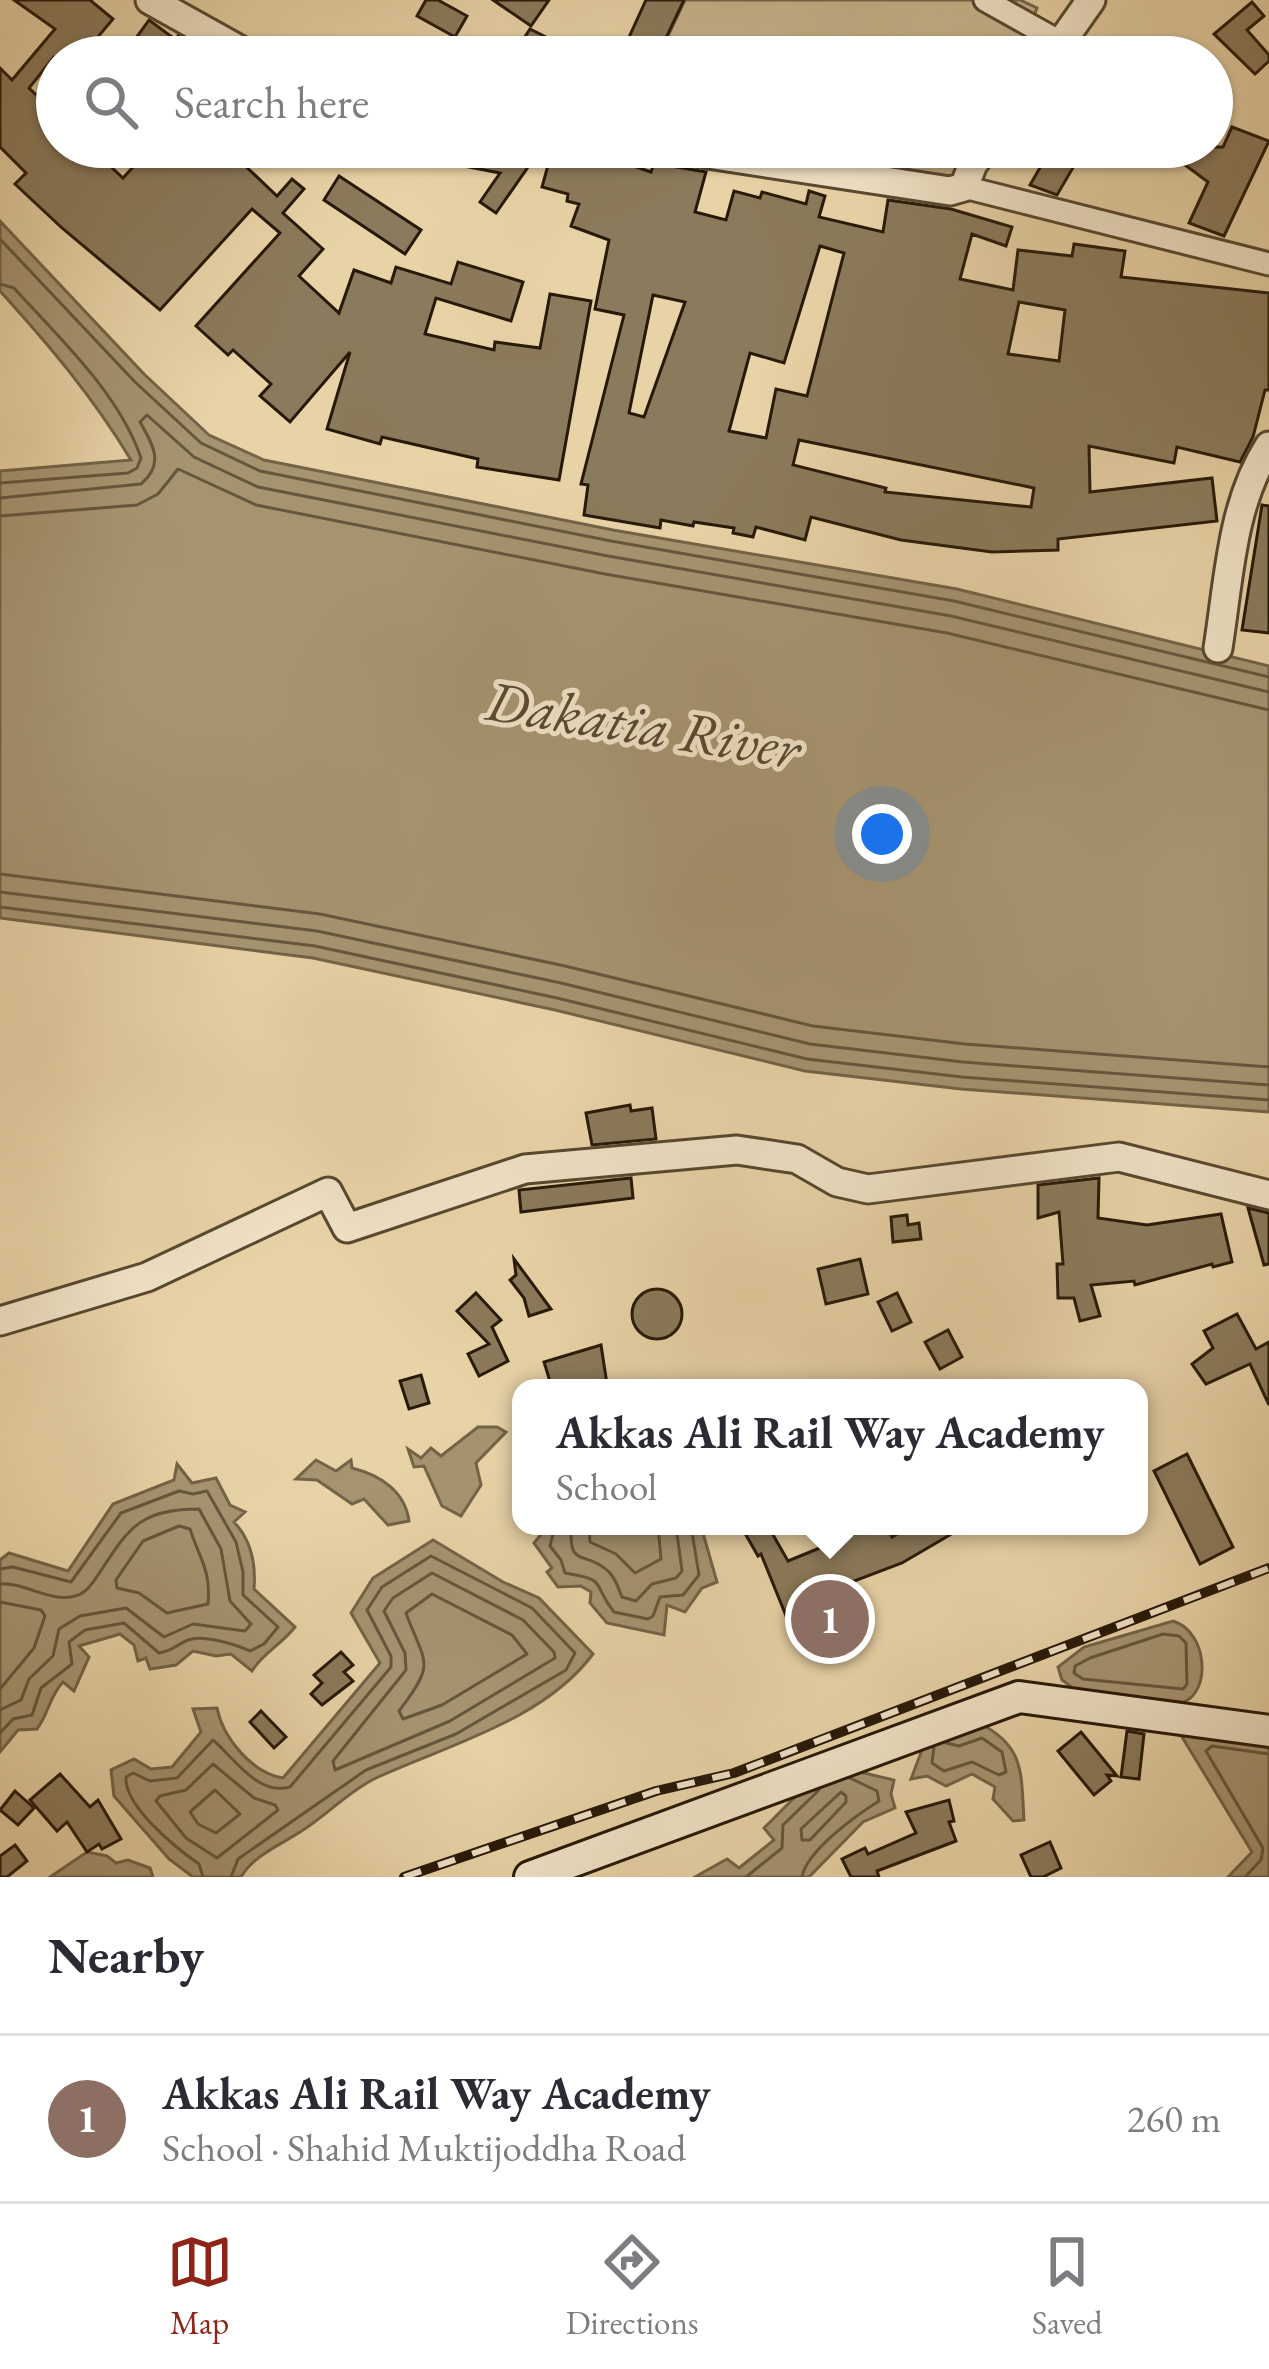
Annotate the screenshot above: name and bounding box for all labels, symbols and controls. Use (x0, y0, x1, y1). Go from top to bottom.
search box (36, 36, 1233, 168)
icon: search (78, 69, 144, 135)
text: Search here (174, 73, 369, 131)
water label: Dakatia River (480, 663, 808, 786)
your location (852, 804, 912, 864)
popup (512, 1379, 1148, 1535)
text: Akkas Ali Rail Way Academy (556, 1403, 1104, 1461)
text: School (556, 1461, 657, 1512)
pin: 1 (791, 1574, 869, 1664)
text: Nearby (48, 1922, 204, 1988)
text: Akkas Ali Rail Way Academy (162, 2064, 711, 2122)
text: 1 (77, 2093, 97, 2144)
text: 260 m (1127, 2093, 1221, 2144)
text: School · Shahid Muktijoddha Road (162, 2122, 686, 2173)
tab: Map (167, 2229, 233, 2344)
tab: Directions (566, 2229, 699, 2344)
tab: Saved (1032, 2229, 1102, 2344)

